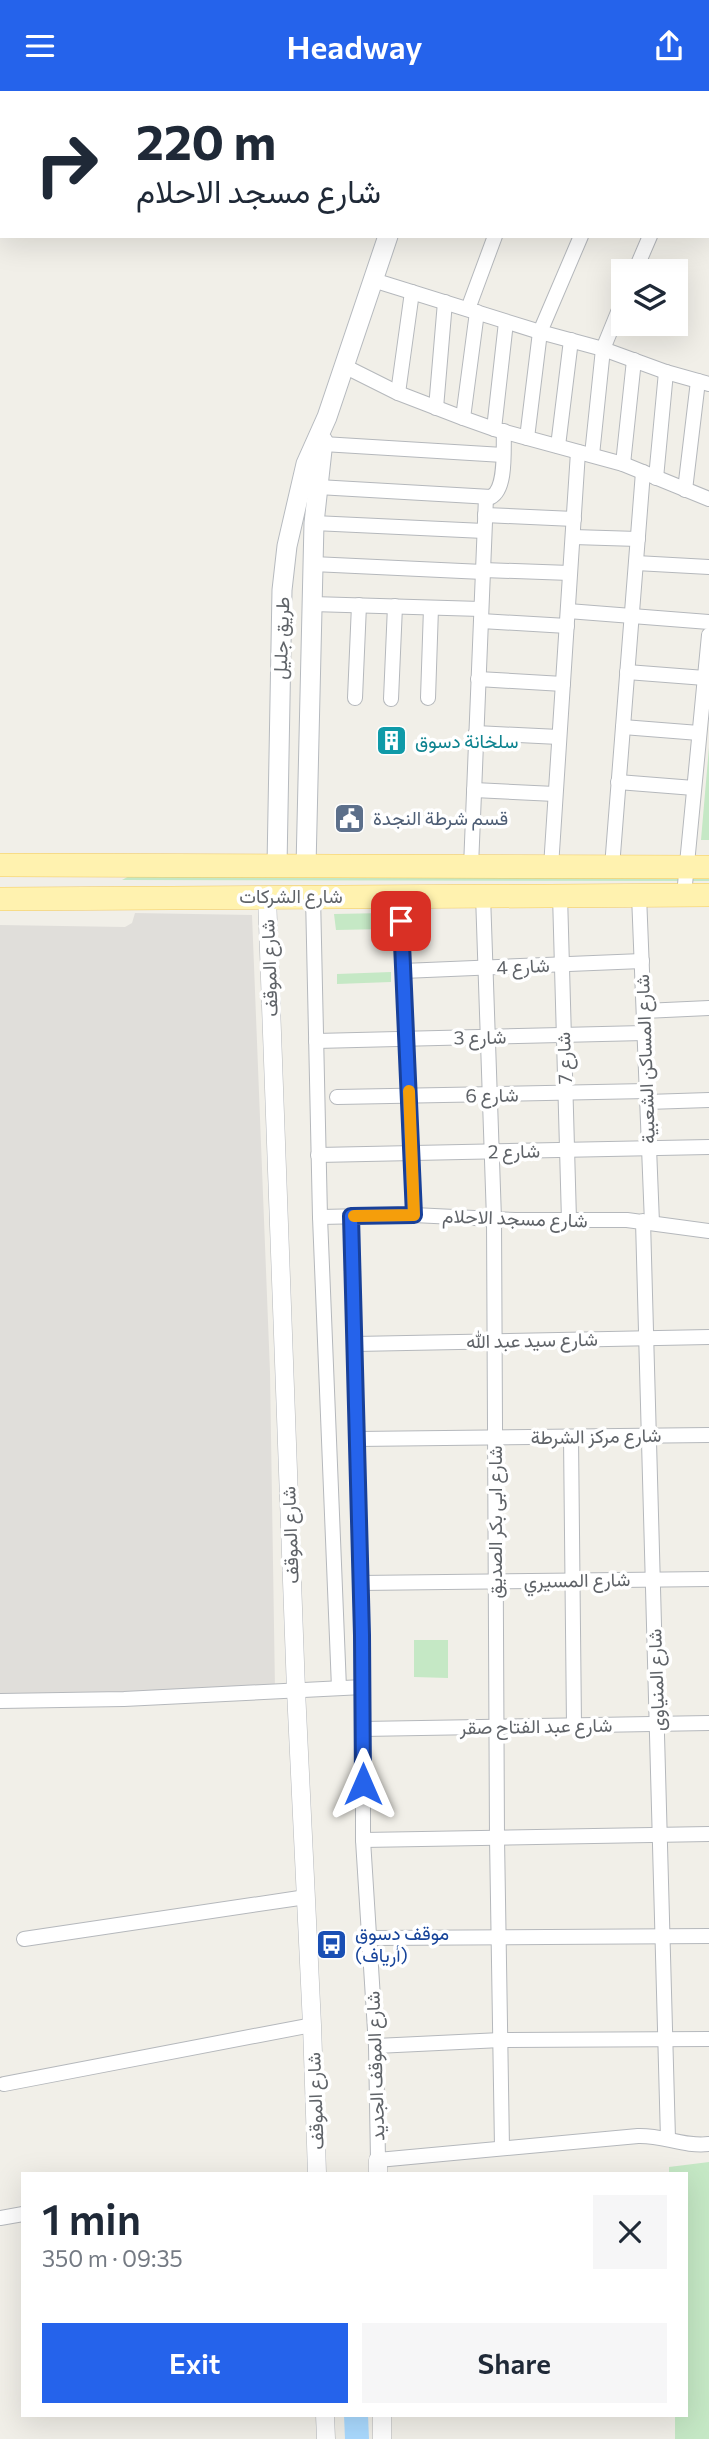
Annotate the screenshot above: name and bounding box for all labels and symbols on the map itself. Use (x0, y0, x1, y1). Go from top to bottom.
street label: طريق جليل (268, 596, 294, 680)
building icon: سلخانة دسوق (375, 724, 409, 758)
place label: سلخانة دسوق (415, 729, 519, 753)
public building icon: قسم شرطة النجدة (333, 801, 367, 835)
place label: قسم شرطة النجدة (373, 806, 508, 831)
street label: شارع الشركات (239, 884, 343, 909)
pin (371, 891, 431, 951)
street label: شارع الموقف (255, 919, 284, 1017)
street label: شارع 4 (496, 953, 550, 980)
street label: شارع المساكن الشعبية (630, 974, 661, 1144)
street label: شارع 3 (453, 1025, 507, 1050)
street label: شارع 7 (551, 1032, 578, 1084)
street label: شارع 6 (465, 1083, 519, 1108)
street label: شارع 2 (488, 1139, 540, 1164)
street label: شارع مسجد الاحلام (442, 1203, 588, 1234)
street label: شارع سيد عبد الله (466, 1327, 598, 1354)
street label: شارع مركز الشرطة (530, 1423, 662, 1450)
street label: شارع ابى بكر الصديق (483, 1446, 508, 1598)
street label: شارع الموقف (276, 1486, 305, 1584)
street label: شارع المسيري (523, 1567, 631, 1597)
street label: شارع المنياوى (642, 1628, 671, 1732)
street label: شارع عبد الفتاح صقر (458, 1713, 613, 1740)
position arrow (326, 1747, 400, 1821)
place label: موقف دسوق (أرياف) (355, 1921, 449, 1967)
bus stop icon: موقف دسوق (أرياف) (315, 1927, 349, 1961)
street label: شارع الموقف الجديد (360, 1991, 391, 2141)
street label: شارع الموقف (301, 2052, 330, 2150)

